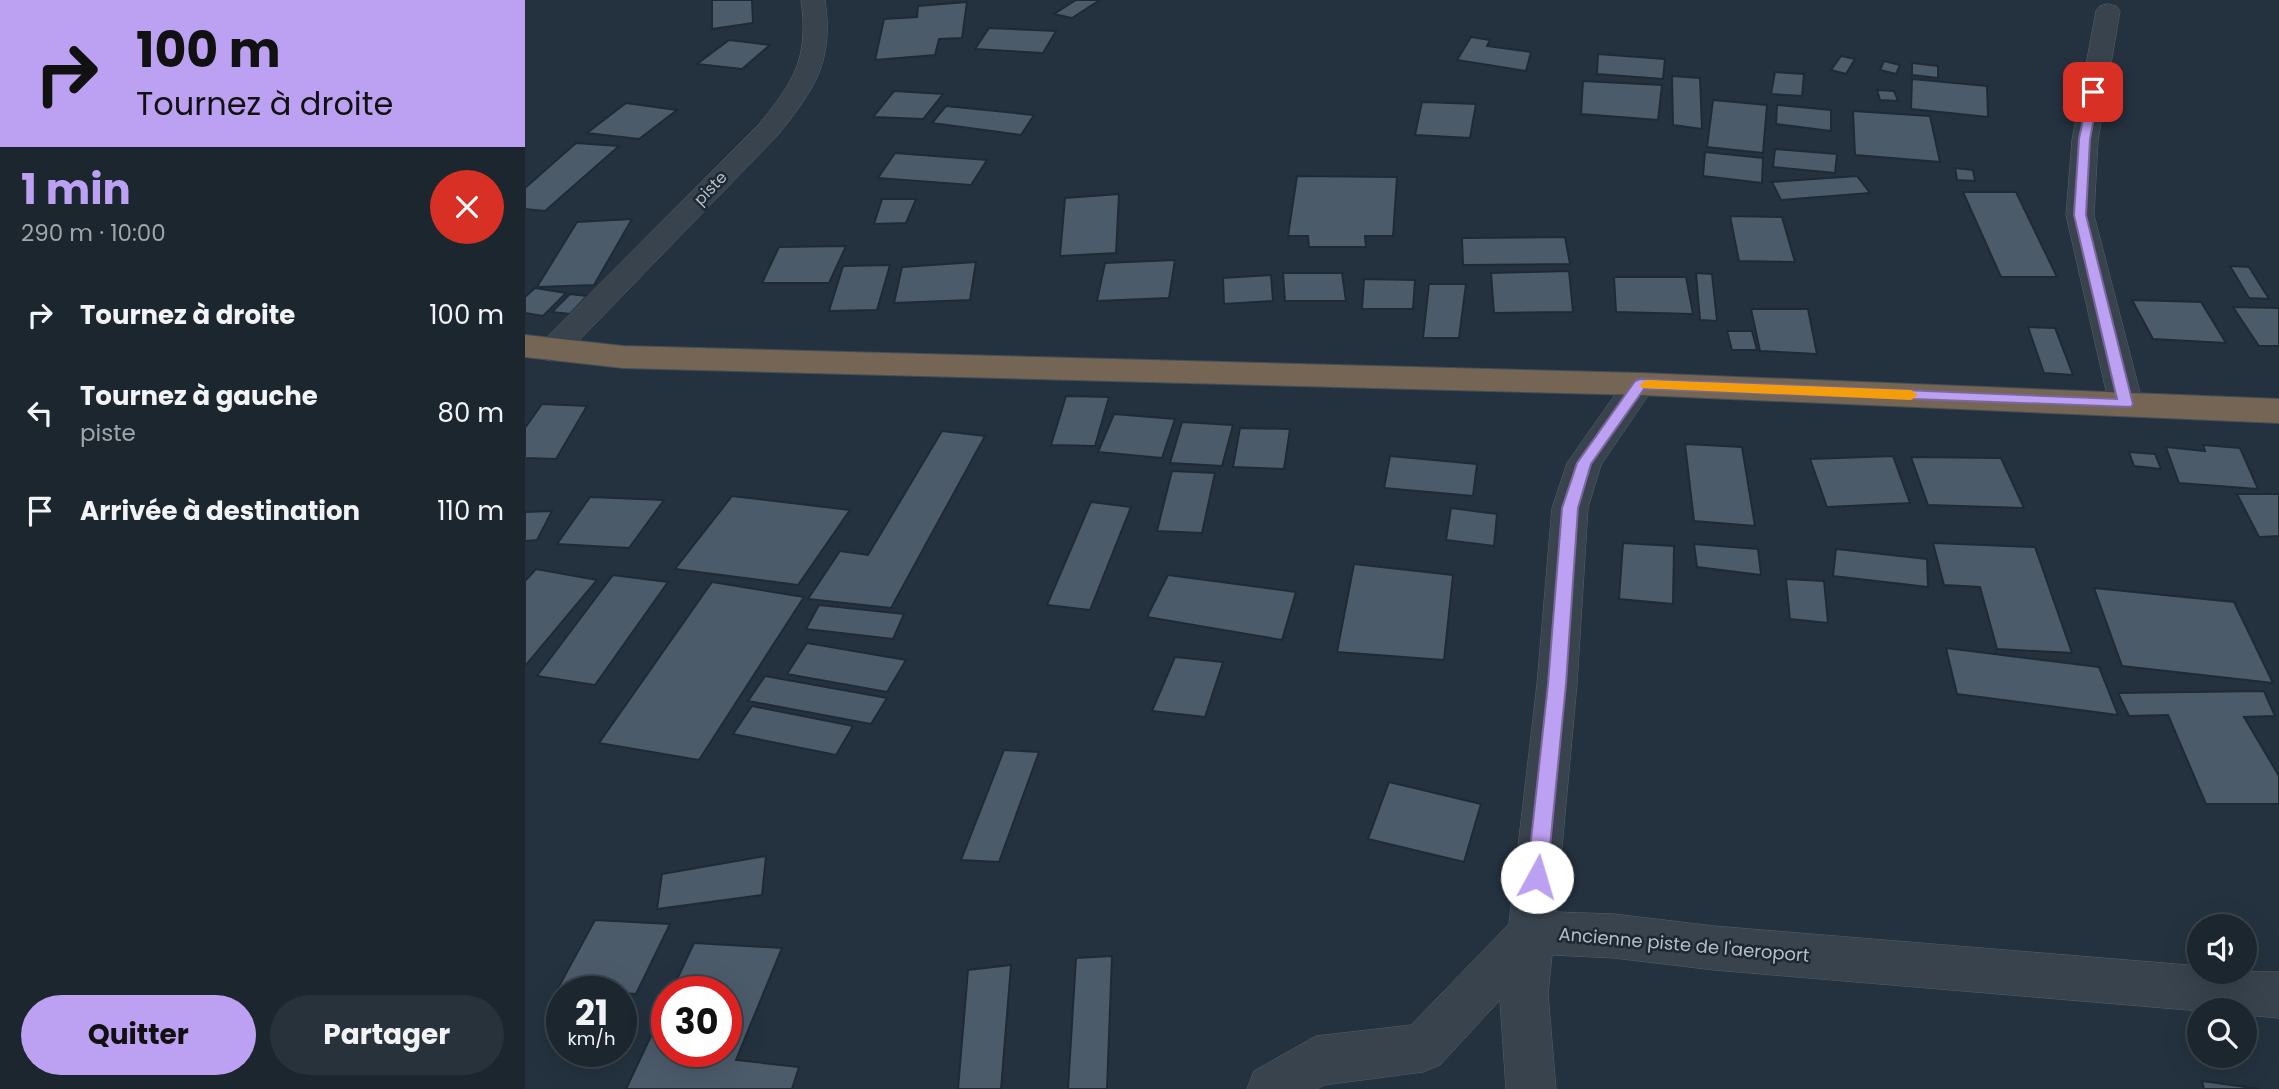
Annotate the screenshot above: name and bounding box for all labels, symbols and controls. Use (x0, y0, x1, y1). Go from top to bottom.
text: 100 m (136, 16, 281, 84)
icon: right (21, 28, 112, 119)
pin (2063, 62, 2123, 122)
icon: arrive (2074, 73, 2112, 111)
text: Tournez à droite (136, 81, 393, 126)
text: 1 min (21, 160, 131, 219)
street label: piste (689, 166, 732, 210)
button: close (430, 170, 504, 244)
text: 290 m · 10:00 (21, 217, 166, 249)
icon: right (21, 296, 59, 334)
text: Tournez à droite (80, 297, 295, 333)
text: 100 m (429, 297, 504, 333)
text: Tournez à gauche (80, 378, 318, 414)
icon: left (21, 394, 59, 432)
text: 80 m (438, 395, 504, 431)
text: piste (80, 417, 136, 449)
icon: arrive (21, 492, 59, 530)
text: Arrivée à destination (80, 493, 360, 529)
text: 110 m (437, 493, 504, 529)
position arrow (1500, 840, 1574, 914)
map controls (2187, 914, 2257, 1068)
button: sound (2187, 914, 2257, 984)
street label: Ancienne piste de l'aeroport (1558, 921, 1810, 968)
speed limit sign: 30 (651, 976, 742, 1067)
text: 21 (575, 988, 608, 1037)
button: Quitter (21, 995, 256, 1075)
button: Partager (270, 995, 504, 1075)
button: search (2187, 998, 2257, 1068)
text: km/h (568, 1026, 615, 1051)

